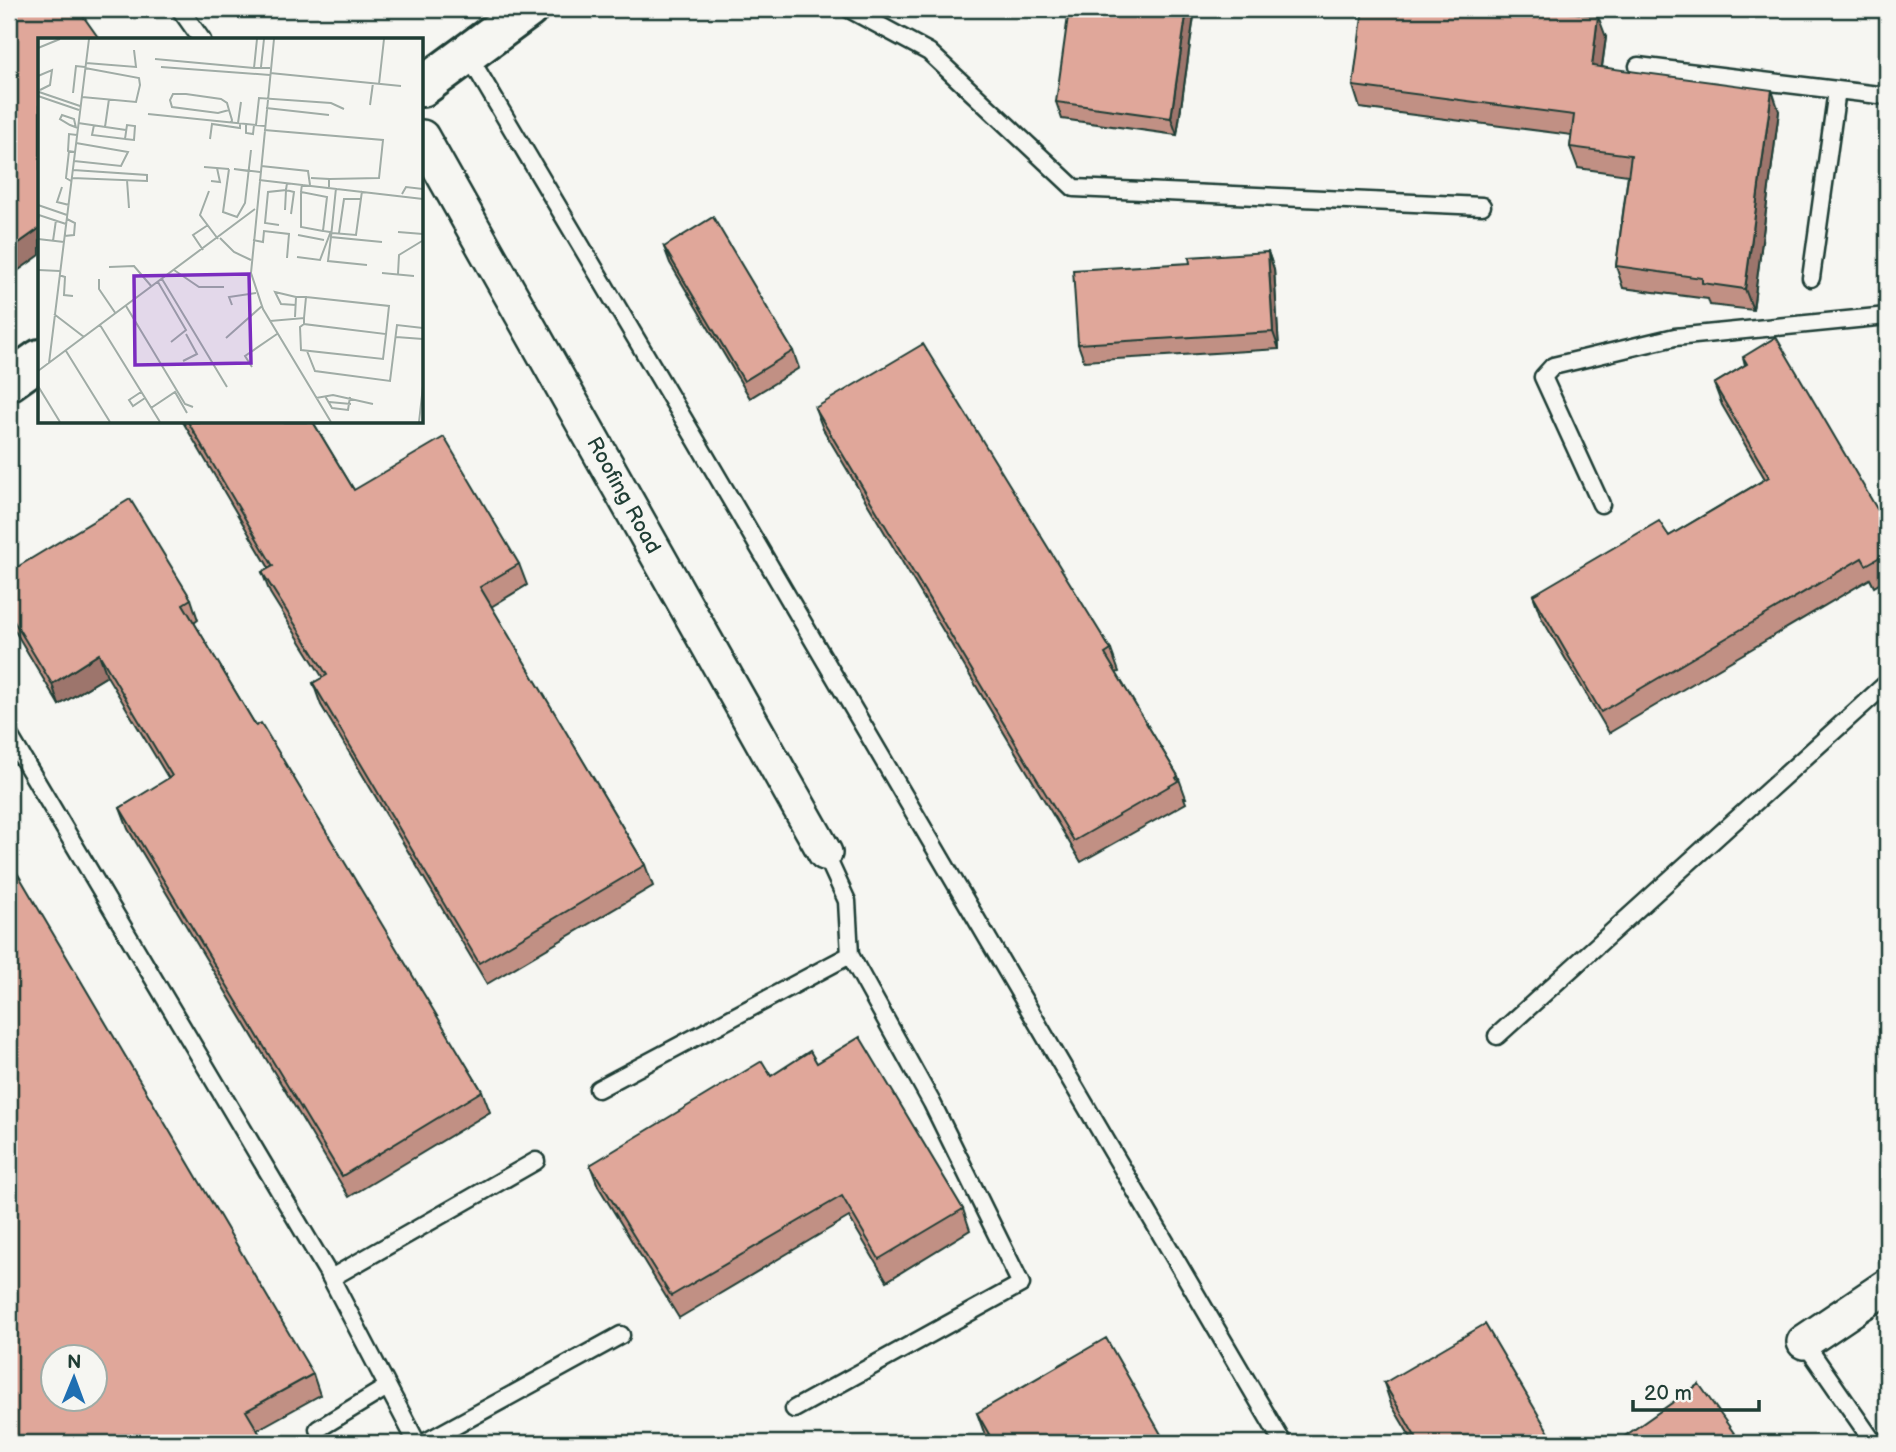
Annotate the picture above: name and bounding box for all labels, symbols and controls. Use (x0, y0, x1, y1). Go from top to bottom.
inset map (38, 38, 424, 424)
street label: Roofing Road (581, 433, 666, 558)
north arrow (38, 1344, 108, 1414)
text: N (67, 1351, 82, 1374)
scale bar (1633, 1368, 1759, 1412)
text: 20 m (1644, 1381, 1692, 1406)

